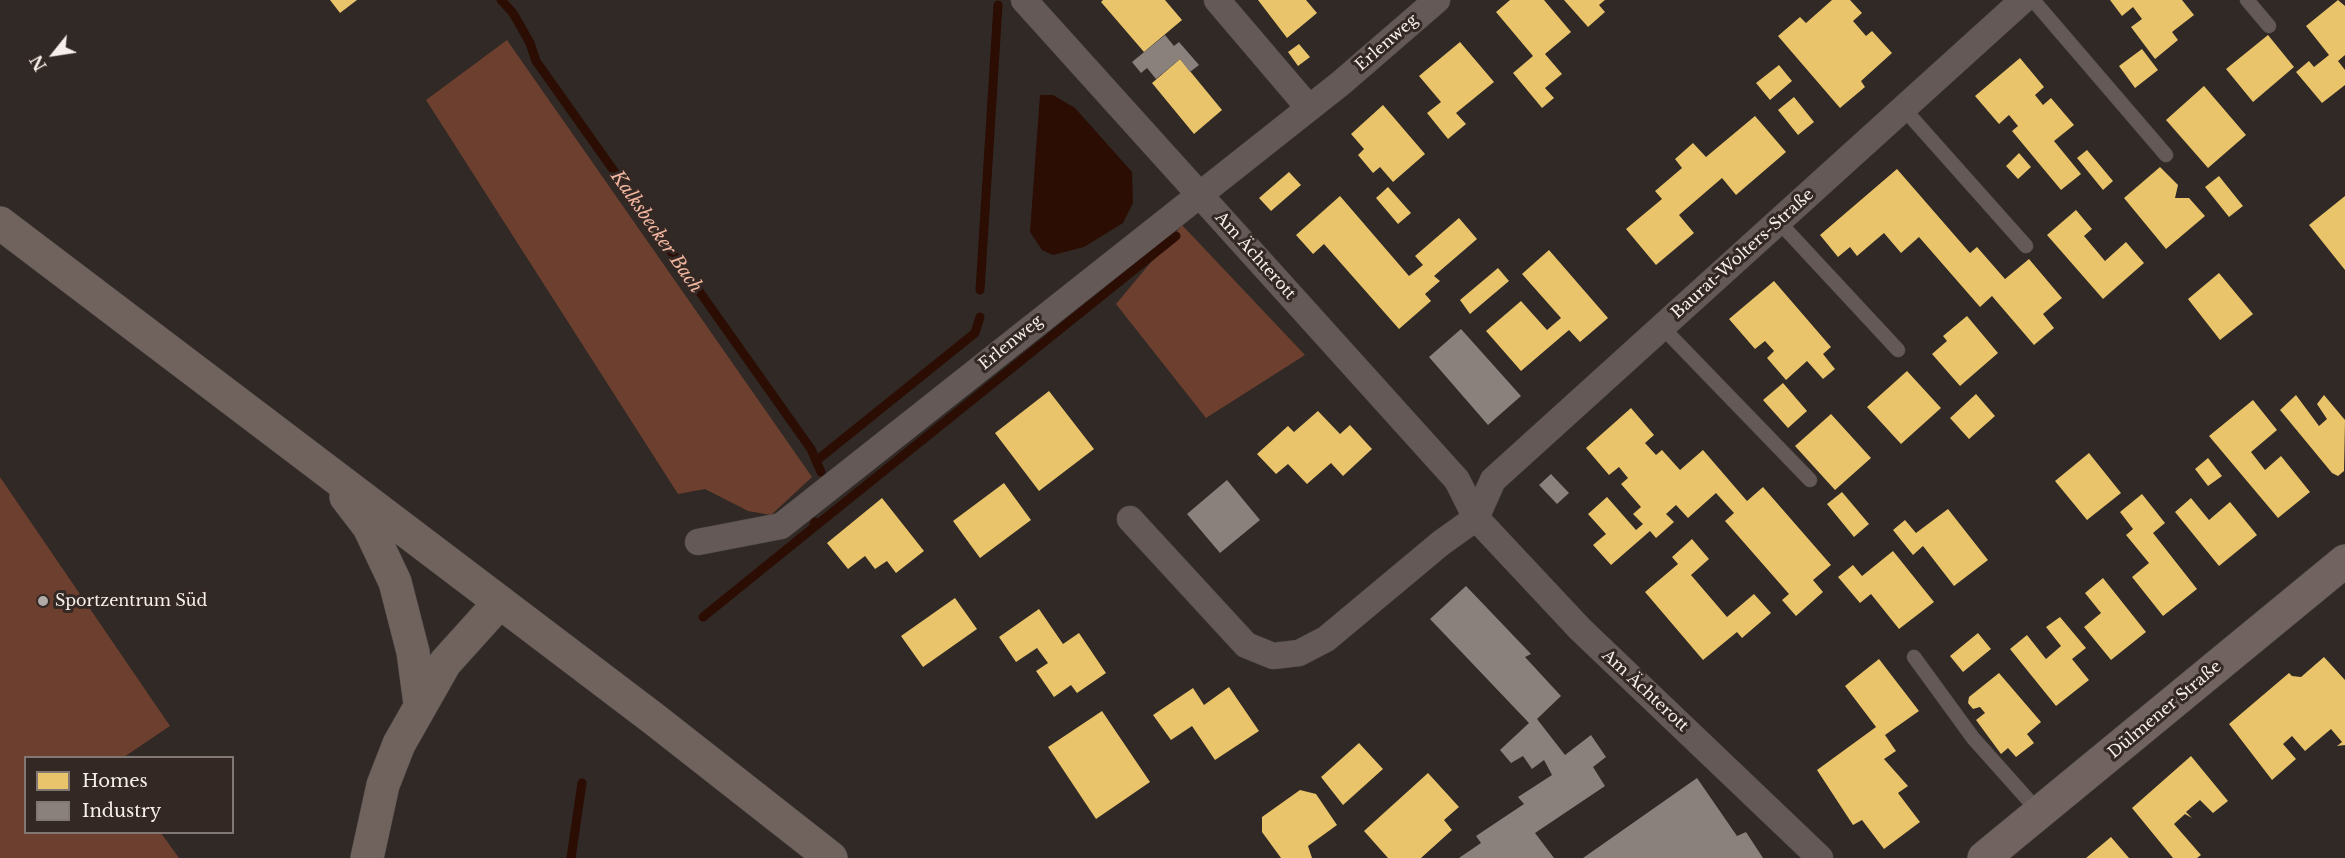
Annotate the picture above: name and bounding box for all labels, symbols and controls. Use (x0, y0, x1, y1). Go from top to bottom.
street label: Erlenweg (1352, 11, 1422, 75)
north arrow (24, 24, 84, 84)
text: N (26, 51, 51, 75)
water label: Kalksbecker Bach (606, 167, 706, 297)
street label: Baurat-Wolters-Straße (1668, 185, 1818, 323)
street label: Am Ächterott (1211, 208, 1299, 304)
street label: Erlenweg (975, 311, 1047, 375)
place label: Sportzentrum Süd (55, 591, 207, 611)
marker: Sportzentrum Süd (36, 594, 50, 608)
street label: Am Ächterott (1598, 646, 1692, 736)
street label: Dülmener Straße (2105, 657, 2225, 763)
legend (24, 756, 234, 834)
text: Homes (82, 770, 148, 792)
text: Industry (82, 800, 161, 822)

